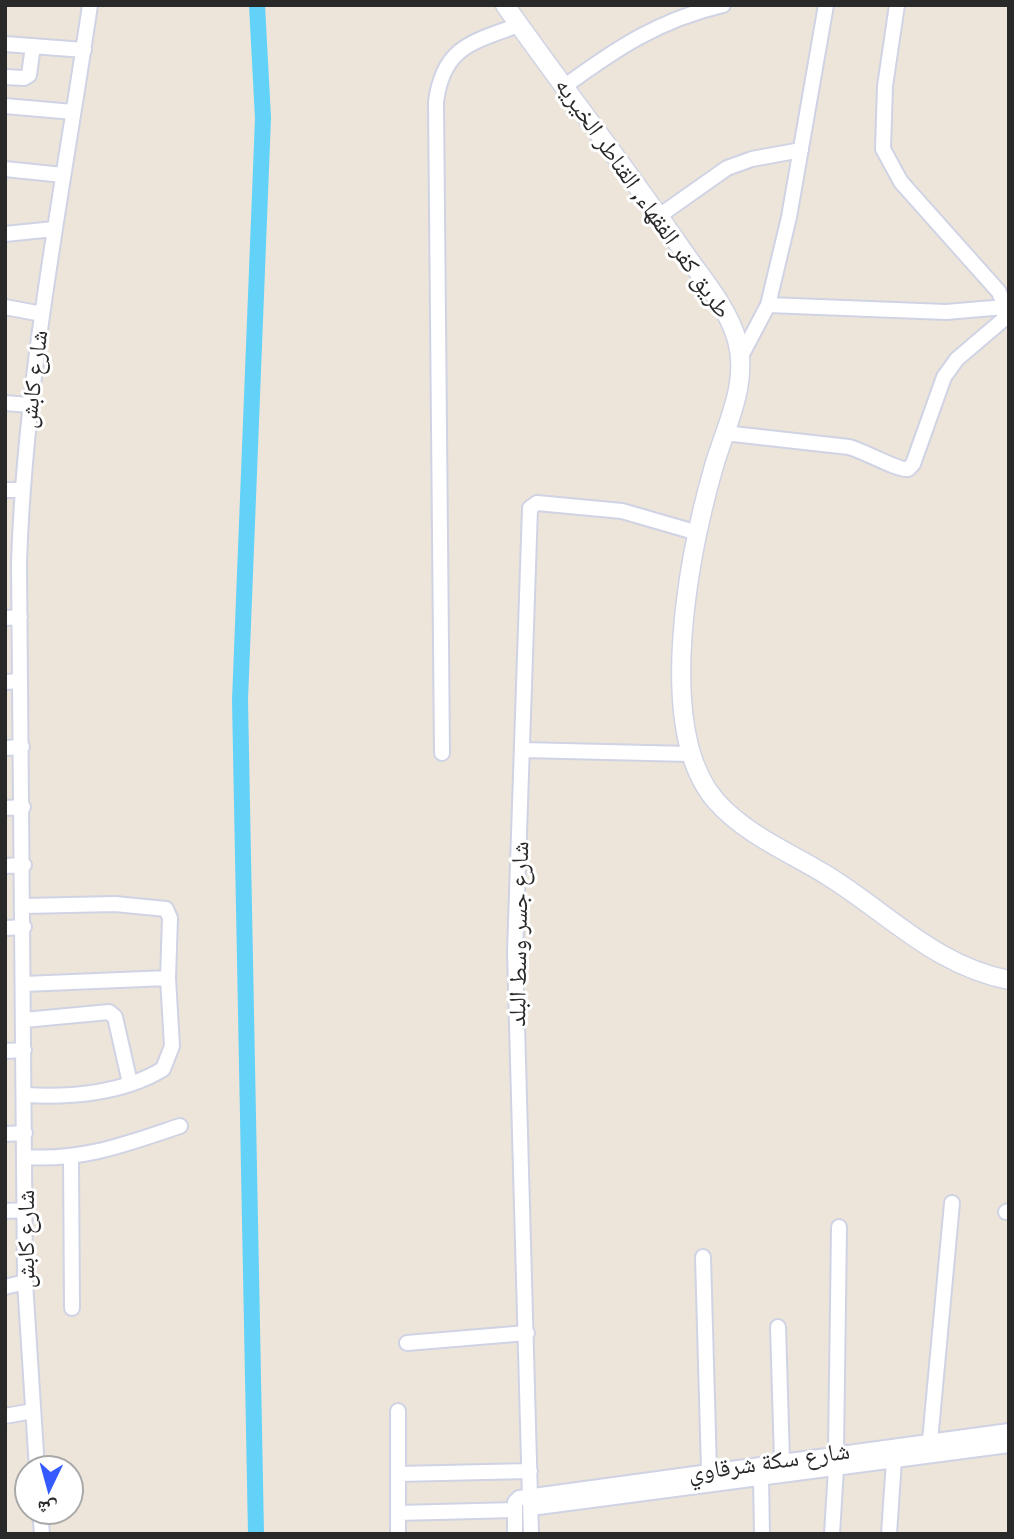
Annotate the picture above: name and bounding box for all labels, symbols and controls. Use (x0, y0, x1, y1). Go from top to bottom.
street label: طريق كفر الفقهاء, القناطر الخيريه (549, 72, 737, 324)
street label: شارع كابش (14, 328, 54, 430)
street label: شارع جسر وسط البلد (503, 841, 535, 1027)
street label: شارع كابش (12, 1190, 40, 1288)
street label: شارع سكة شرقاوي (686, 1436, 852, 1488)
north arrow (14, 1455, 84, 1525)
text: ش (36, 1497, 58, 1522)

